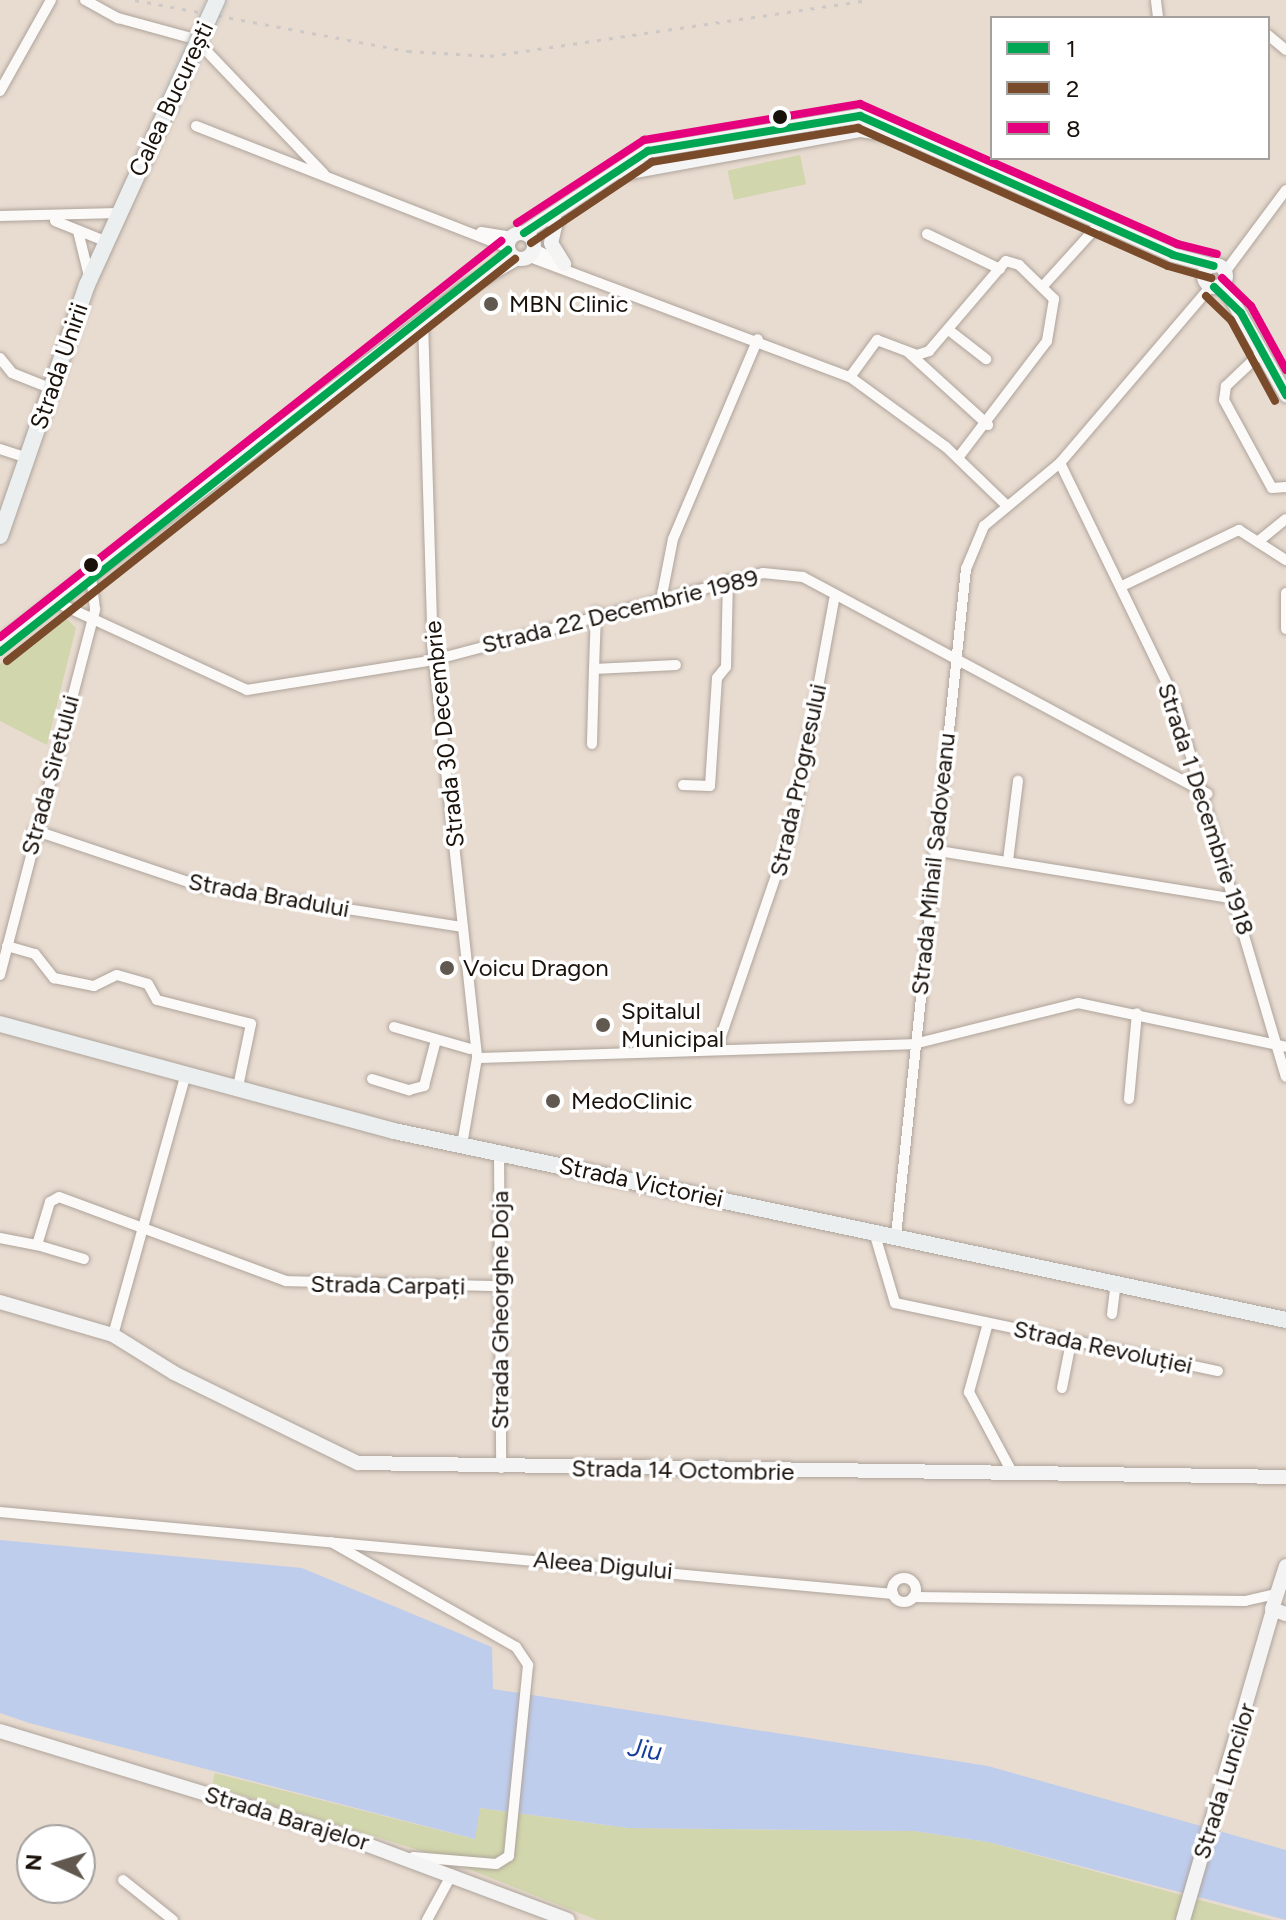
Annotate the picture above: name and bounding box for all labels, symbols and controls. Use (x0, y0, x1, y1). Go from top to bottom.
legend (990, 16, 1270, 160)
street label: Calea București (123, 17, 219, 181)
text: 1 (1066, 34, 1076, 63)
text: 2 (1066, 74, 1079, 103)
unlabelled marker (772, 109, 788, 125)
text: 8 (1066, 114, 1081, 143)
place label: MBN Clinic (509, 290, 629, 318)
marker: MBN Clinic (480, 293, 502, 315)
street label: Strada Unirii (24, 299, 94, 433)
unlabelled marker (83, 557, 99, 573)
street label: Strada 22 Decembrie 1989 (479, 563, 761, 659)
street label: Strada 30 Decembrie (418, 619, 470, 849)
street label: Strada 1 Decembrie 1918 (1152, 679, 1260, 939)
street label: Strada Progresului (764, 681, 832, 879)
street label: Strada Siretului (15, 692, 85, 858)
street label: Strada Mihail Sadoveanu (905, 731, 961, 997)
street label: Strada Bradului (186, 867, 352, 923)
place label: Voicu Dragon (463, 954, 609, 982)
marker: Voicu Dragon (438, 959, 456, 977)
place label: Spitalul Municipal (621, 997, 724, 1053)
marker: Spitalul Municipal (592, 1014, 614, 1036)
place label: MedoClinic (571, 1087, 692, 1115)
marker: MedoClinic (542, 1090, 564, 1112)
street label: Strada Victoriei (556, 1151, 726, 1213)
street label: Strada Gheorghe Doja (486, 1191, 514, 1429)
street label: Strada Carpați (310, 1269, 466, 1301)
street label: Strada Revoluției (1011, 1314, 1195, 1380)
street label: Strada 14 Octombrie (571, 1454, 795, 1486)
street label: Aleea Digului (532, 1545, 674, 1585)
street label: Strada Luncilor (1187, 1700, 1261, 1862)
water label: Jiu (626, 1732, 664, 1768)
street label: Strada Barajelor (201, 1779, 373, 1857)
north arrow (16, 1824, 96, 1904)
text: N (19, 1853, 48, 1872)

